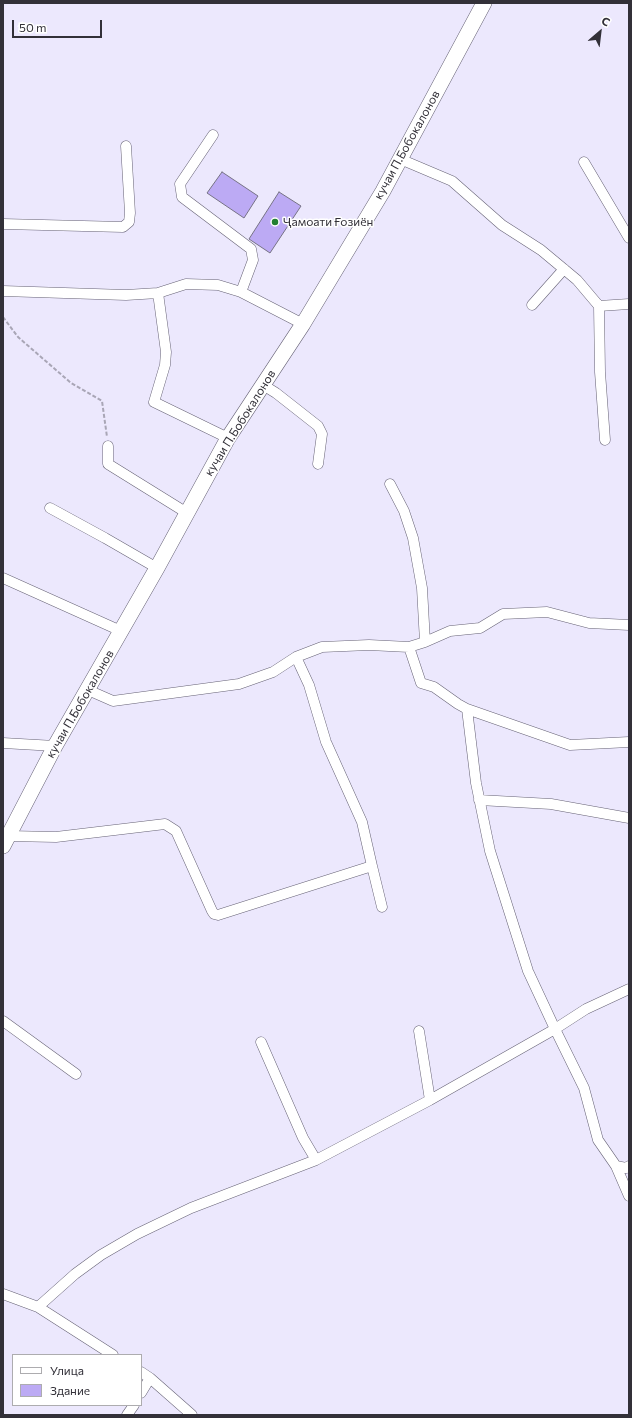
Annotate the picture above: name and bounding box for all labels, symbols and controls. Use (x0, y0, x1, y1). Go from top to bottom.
scale bar (14, 12, 104, 38)
north arrow (580, 12, 620, 52)
text: С (599, 13, 612, 28)
text: 50 m (19, 20, 47, 34)
street label: кучаи П.Бобокалонов (371, 88, 443, 202)
place label: Ҷамоати Ғозиён (283, 215, 373, 229)
marker: Ҷамоати Ғозиён (270, 217, 280, 227)
street label: кучаи П.Бобокалонов (201, 367, 279, 479)
street label: кучаи П.Бобокалонов (43, 647, 117, 761)
legend (12, 1354, 142, 1406)
text: Улица (50, 1363, 84, 1377)
text: Здание (50, 1383, 90, 1397)

